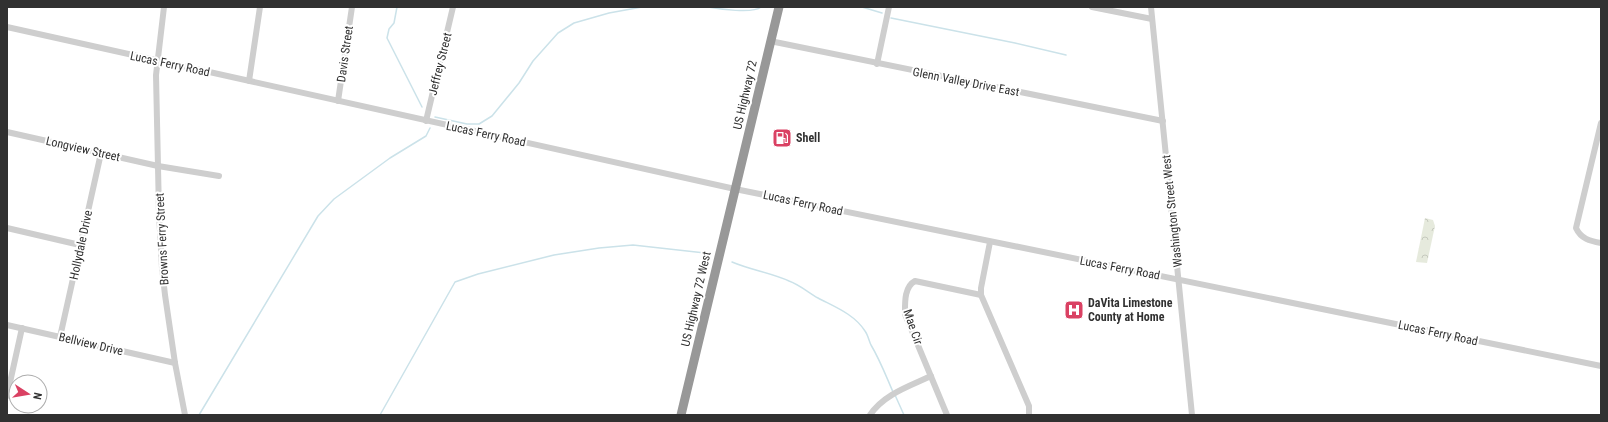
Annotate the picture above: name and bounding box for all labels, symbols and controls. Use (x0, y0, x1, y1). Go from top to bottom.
street label: Davis Street (334, 24, 356, 83)
street label: Jeffrey Street (425, 31, 455, 97)
street label: Lucas Ferry Road (129, 49, 211, 79)
street label: US Highway 72 (730, 59, 760, 131)
street label: Glenn Valley Drive East (912, 65, 1021, 99)
street label: Lucas Ferry Road (445, 119, 527, 149)
fuel station icon: Shell (771, 127, 793, 149)
place label: Shell (796, 131, 820, 145)
street label: Longview Street (45, 134, 122, 164)
street label: Washington Street West (1159, 154, 1185, 268)
street label: Lucas Ferry Road (762, 188, 844, 218)
street label: Browns Ferry Street (153, 192, 171, 286)
street label: Hollydale Drive (67, 209, 95, 281)
street label: US Highway 72 West (678, 250, 714, 348)
street label: Lucas Ferry Road (1079, 253, 1161, 283)
place label: DaVita Limestone County at Home (1088, 296, 1173, 324)
hospital icon: DaVita Limestone County at Home (1063, 299, 1085, 321)
street label: Mae Cir (900, 308, 926, 347)
street label: Lucas Ferry Road (1397, 318, 1479, 348)
street label: Bellview Drive (57, 330, 125, 358)
north arrow (8, 374, 48, 414)
text: N (30, 391, 44, 401)

